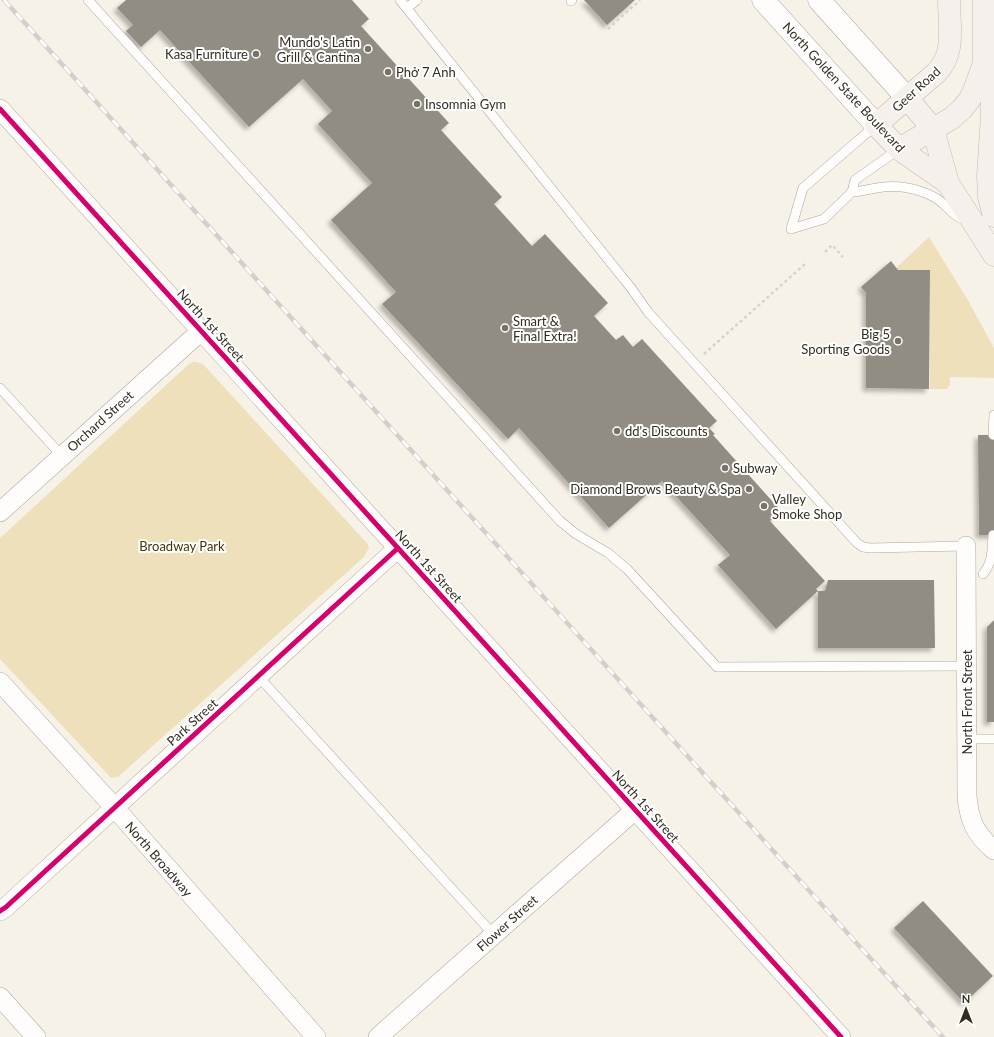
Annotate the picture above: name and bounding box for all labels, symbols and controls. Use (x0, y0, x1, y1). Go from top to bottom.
street label: North Golden State Boulevard (780, 19, 908, 155)
place label: Mundo's Latin Grill & Cantina (277, 34, 360, 65)
marker: Mundo's Latin Grill & Cantina (363, 44, 373, 54)
place label: Kasa Furniture (165, 46, 248, 62)
marker: Kasa Furniture (251, 49, 261, 59)
street label: Geer Road (888, 63, 944, 115)
place label: Phở 7 Anh (396, 64, 456, 80)
marker: Phở 7 Anh (383, 67, 393, 77)
place label: Insomnia Gym (425, 96, 506, 112)
marker: Insomnia Gym (412, 99, 422, 109)
street label: North 1st Street (174, 285, 248, 365)
place label: Smart & Final Extra! (513, 313, 577, 344)
marker: Smart & Final Extra! (500, 323, 510, 333)
place label: Big 5 Sporting Goods (801, 326, 890, 357)
marker: Big 5 Sporting Goods (893, 336, 903, 346)
street label: Orchard Street (63, 387, 137, 455)
place label: dd's Discounts (625, 423, 708, 439)
marker: dd's Discounts (612, 426, 622, 436)
place label: Subway (733, 460, 778, 476)
marker: Subway (720, 463, 730, 473)
place label: Diamond Brows Beauty & Spa (570, 481, 741, 497)
marker: Diamond Brows Beauty & Spa (744, 484, 754, 494)
place label: Valley Smoke Shop (772, 491, 842, 522)
marker: Valley Smoke Shop (759, 501, 769, 511)
street label: North 1st Street (392, 526, 466, 606)
park label: Broadway Park (139, 538, 225, 554)
street label: North Front Street (959, 649, 975, 755)
street label: Park Street (163, 695, 221, 749)
street label: North 1st Street (609, 766, 683, 846)
street label: North Broadway (122, 818, 196, 900)
street label: Flower Street (473, 891, 541, 955)
north arrow (946, 989, 986, 1029)
text: N (962, 992, 970, 1005)

